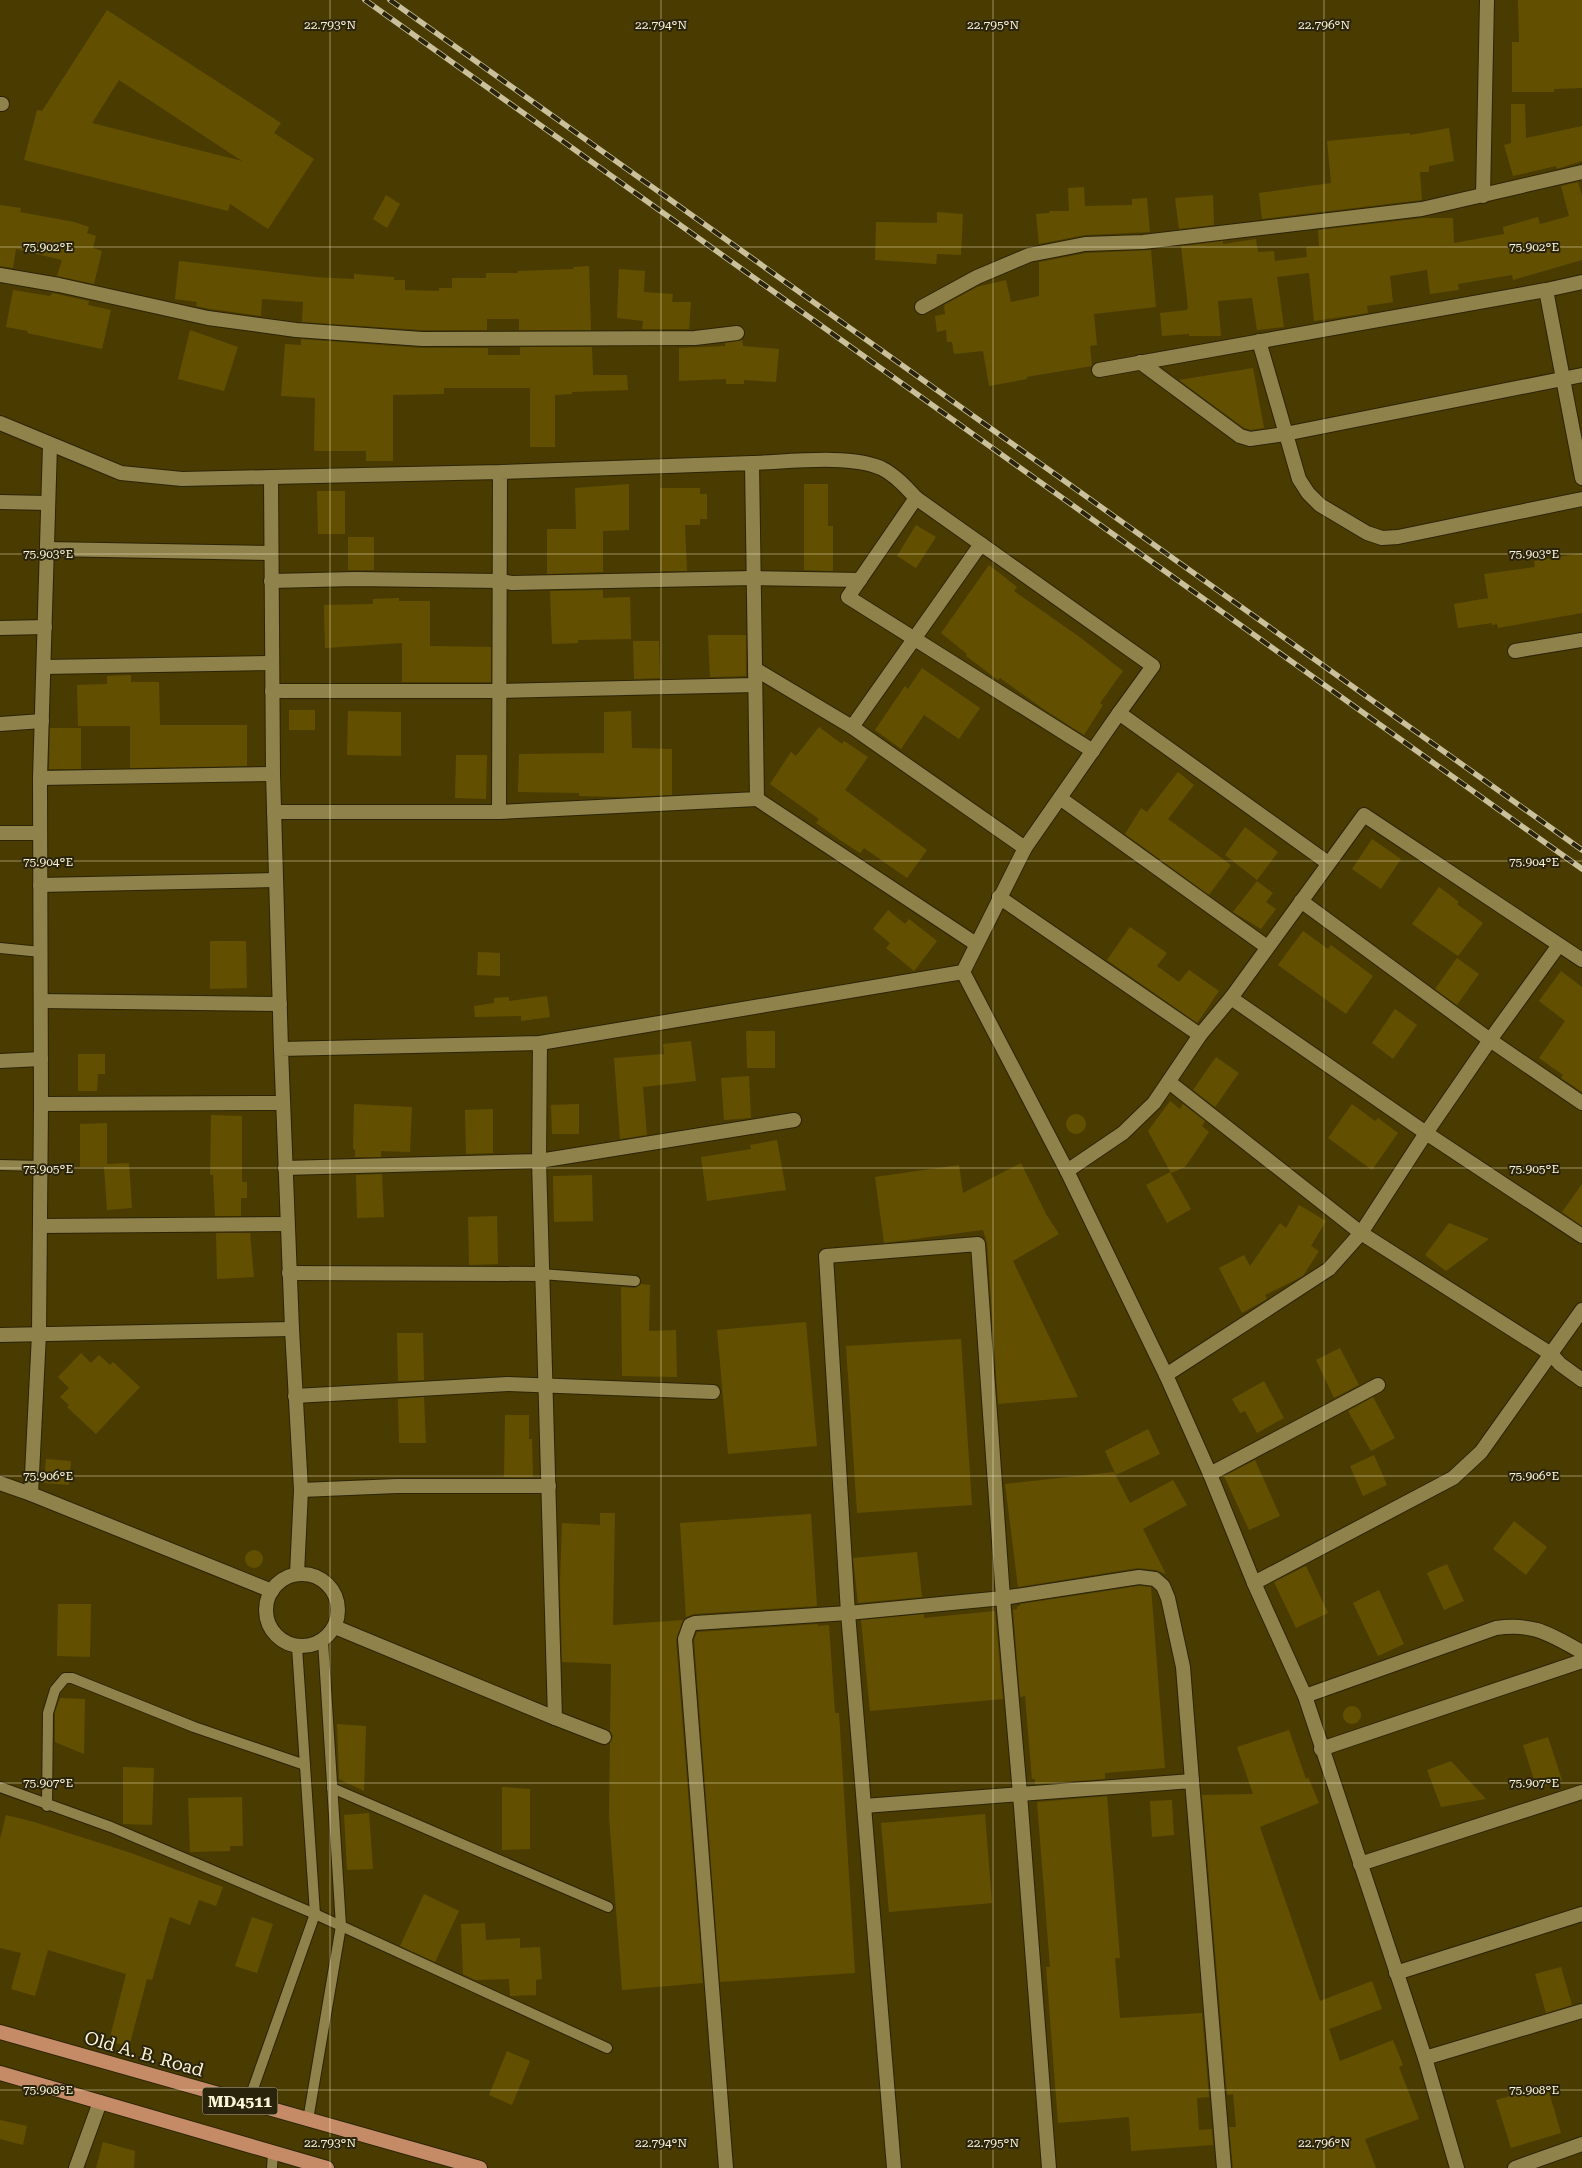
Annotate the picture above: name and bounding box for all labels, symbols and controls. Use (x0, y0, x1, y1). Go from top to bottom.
text: 22.793°N (304, 18, 356, 32)
text: 22.794°N (635, 18, 687, 32)
text: 22.795°N (967, 18, 1019, 32)
text: 22.796°N (1298, 18, 1350, 32)
text: 75.902°E (23, 240, 73, 254)
text: 75.902°E (1509, 240, 1559, 254)
text: 75.903°E (23, 547, 73, 561)
text: 75.903°E (1509, 547, 1559, 561)
text: 75.904°E (23, 855, 73, 869)
text: 75.904°E (1509, 855, 1559, 869)
text: 75.905°E (23, 1162, 73, 1176)
text: 75.905°E (1509, 1162, 1559, 1176)
text: 75.906°E (23, 1469, 73, 1483)
text: 75.906°E (1509, 1469, 1559, 1483)
text: 75.907°E (23, 1776, 73, 1790)
text: 75.907°E (1509, 1776, 1559, 1790)
street label: Old A. B. Road (82, 2026, 207, 2081)
text: 75.908°E (23, 2083, 73, 2097)
text: 75.908°E (1509, 2083, 1559, 2097)
road number: MD4511 (202, 2088, 278, 2114)
text: 22.793°N (304, 2136, 356, 2150)
text: 22.794°N (635, 2136, 687, 2150)
text: 22.795°N (967, 2136, 1019, 2150)
text: 22.796°N (1298, 2136, 1350, 2150)

